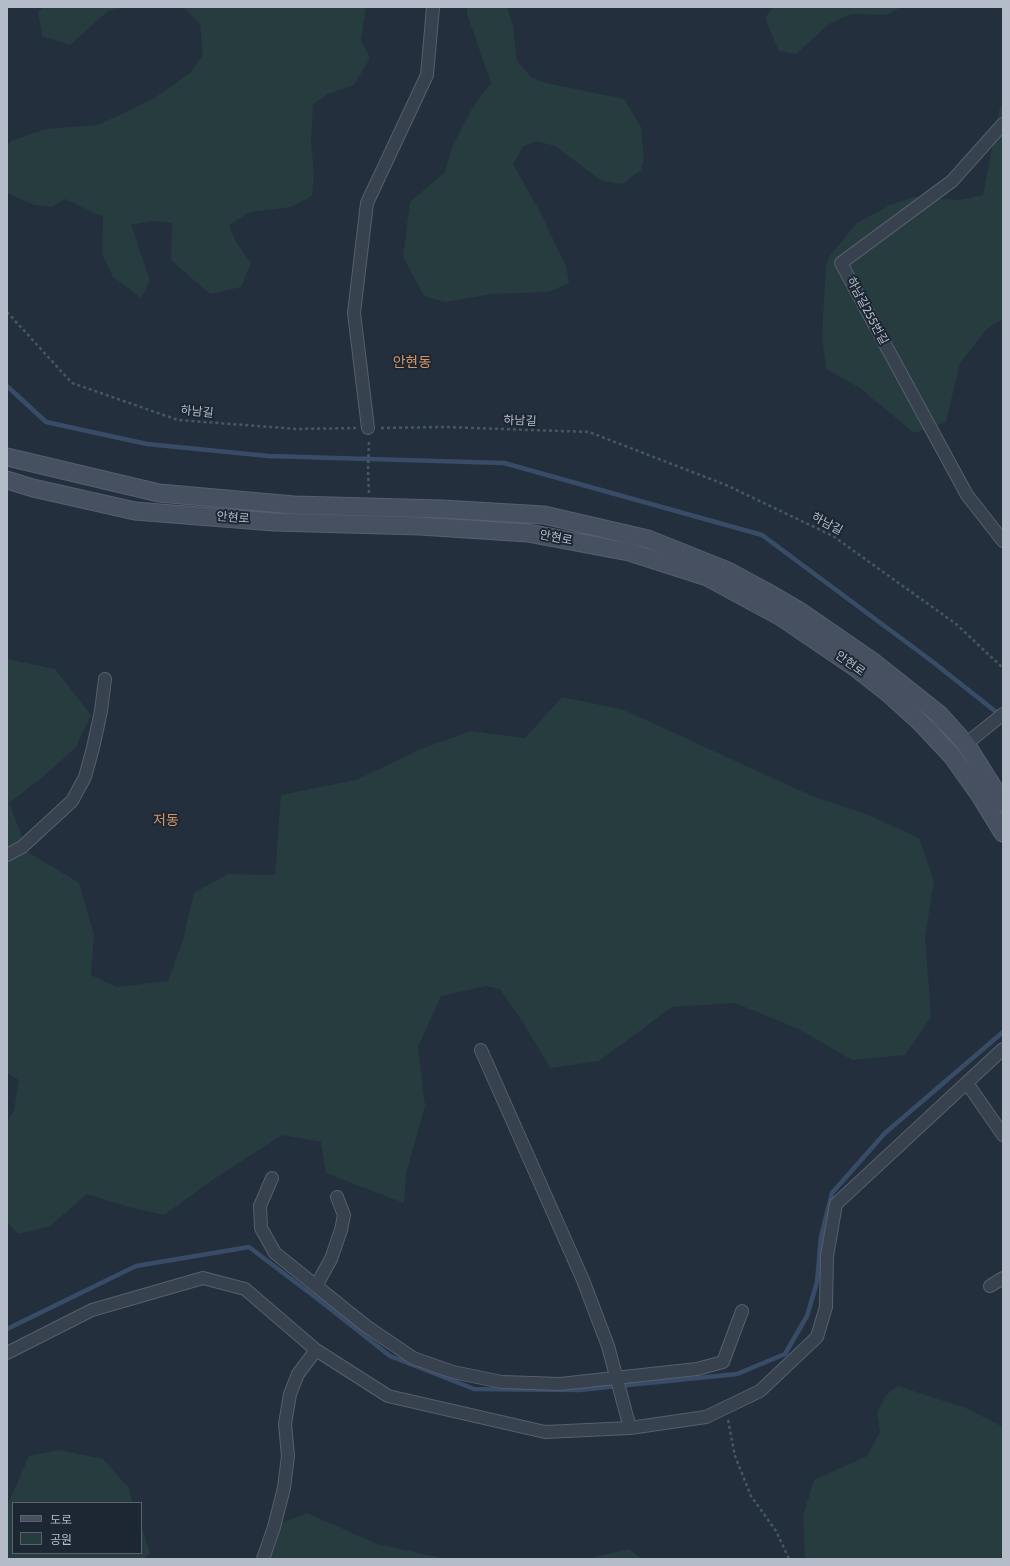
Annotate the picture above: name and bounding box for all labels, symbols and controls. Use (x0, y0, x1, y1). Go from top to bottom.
street label: 하남길255번길 (843, 275, 891, 347)
district label: 안현동 (393, 355, 431, 371)
street label: 하남길 (180, 403, 214, 421)
street label: 하남길 (503, 413, 537, 429)
street label: 안현로 (216, 510, 250, 526)
street label: 하남길 (809, 510, 845, 538)
street label: 안현로 (538, 528, 574, 548)
street label: 안현로 (832, 648, 868, 680)
district label: 저동 (153, 813, 179, 829)
legend (12, 1502, 142, 1554)
text: 도로 (50, 1512, 72, 1527)
text: 공원 (50, 1532, 72, 1547)

